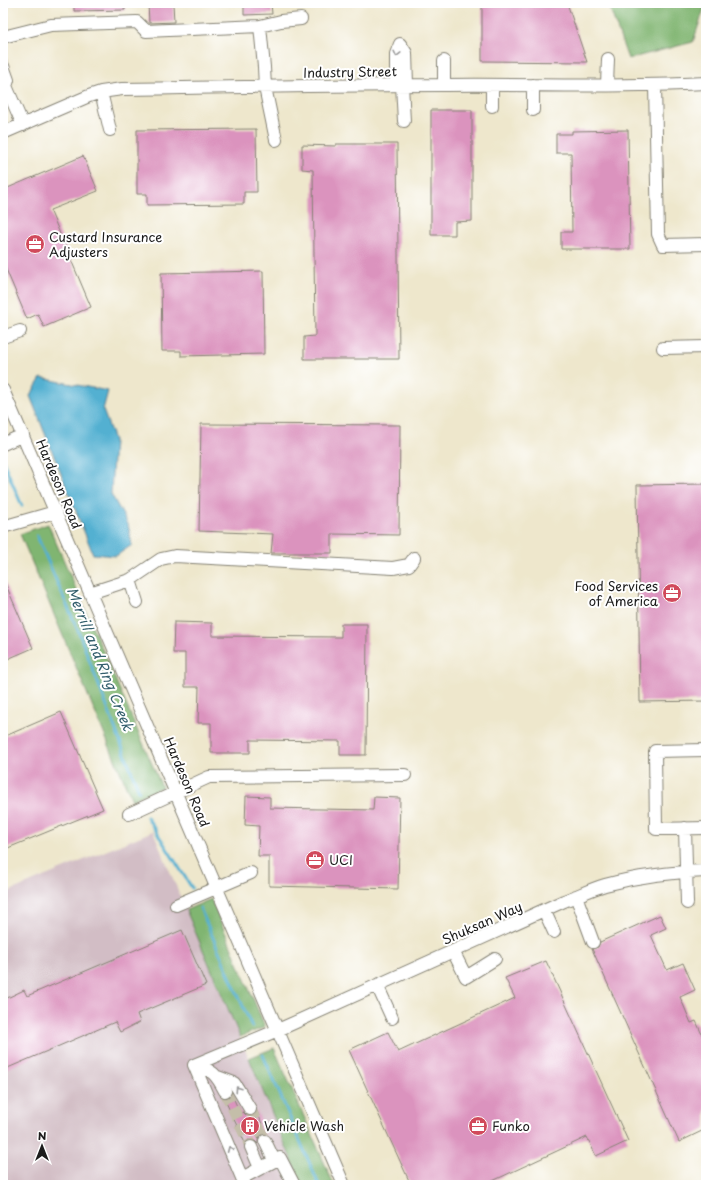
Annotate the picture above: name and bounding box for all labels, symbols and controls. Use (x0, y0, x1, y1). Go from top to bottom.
one-way arrow (394, 50, 402, 57)
street label: Industry Street (303, 61, 397, 82)
place label: Custard Insurance Adjusters (49, 227, 162, 261)
office icon: Custard Insurance Adjusters (24, 233, 46, 255)
street label: Hardeson Road (32, 436, 87, 532)
place label: Food Services of America (574, 576, 659, 610)
office icon: Food Services of America (661, 582, 683, 604)
water label: Merrill and Ring Creek (62, 584, 139, 735)
street label: Hardeson Road (160, 734, 215, 830)
office icon: UCI (304, 849, 326, 871)
place label: UCI (329, 850, 353, 869)
street label: Shuksan Way (439, 896, 525, 949)
one-way arrow (236, 1086, 243, 1093)
building icon: Vehicle Wash (239, 1115, 261, 1137)
office icon: Funko (467, 1115, 489, 1137)
place label: Vehicle Wash (264, 1116, 344, 1135)
place label: Funko (492, 1116, 530, 1135)
north arrow (22, 1126, 62, 1166)
text: N (38, 1127, 47, 1144)
one-way arrow (226, 1146, 234, 1153)

